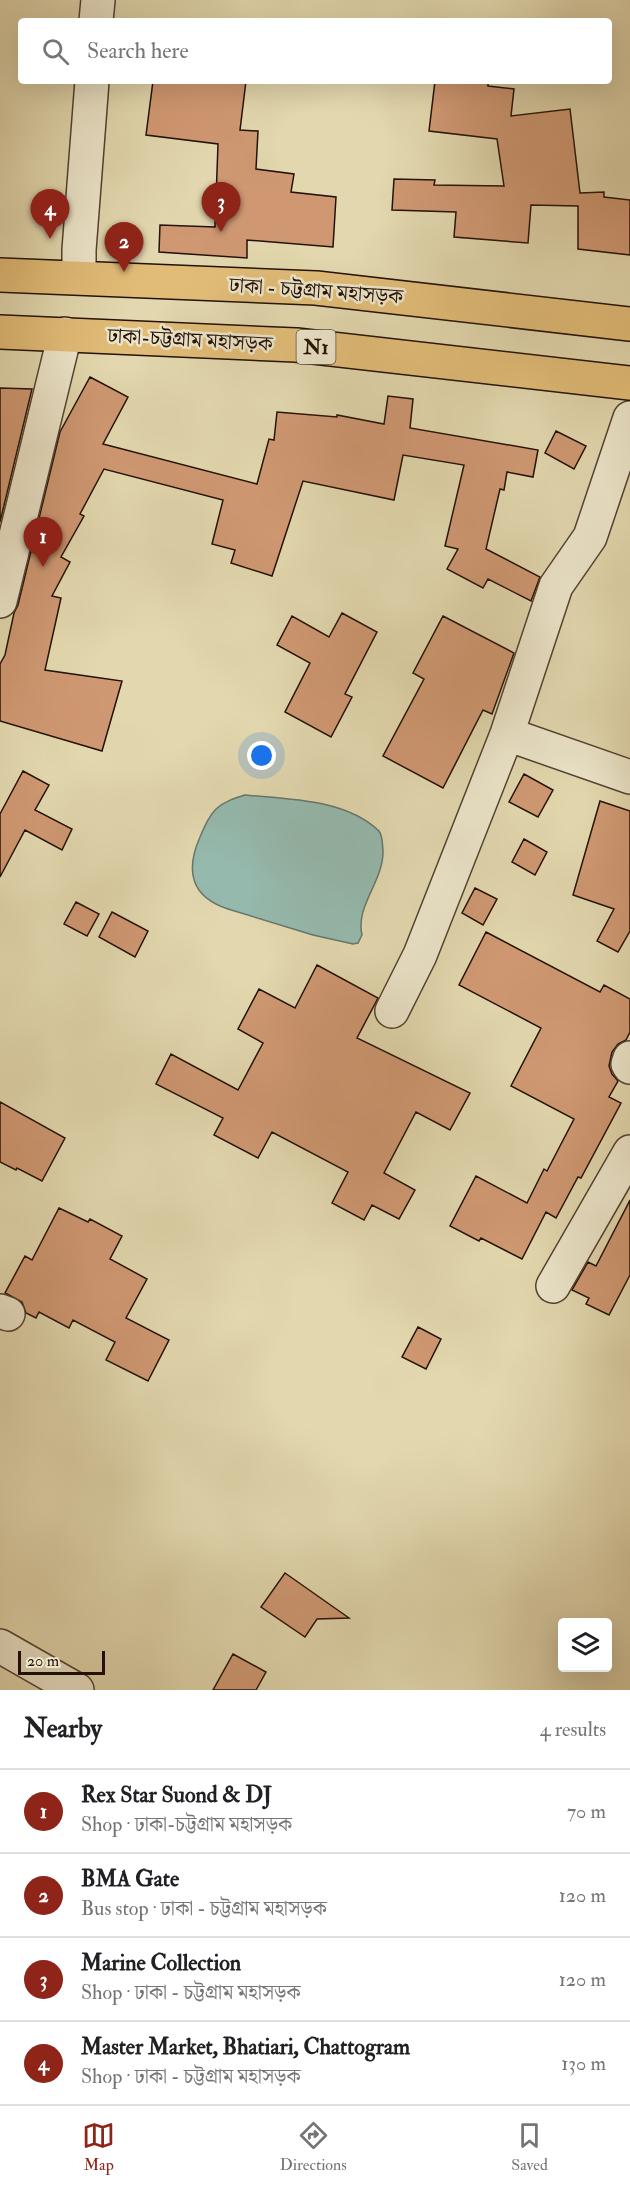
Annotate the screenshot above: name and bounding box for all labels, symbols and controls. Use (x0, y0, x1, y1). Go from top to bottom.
search box (18, 18, 612, 84)
icon: search (39, 35, 72, 68)
text: Search here (87, 37, 189, 65)
pin: 3 (202, 182, 240, 232)
pin: 4 (31, 190, 70, 239)
pin: 2 (104, 222, 144, 272)
street label: ঢাকা - চট্টগ্রাম মহাসড়ক (227, 271, 405, 311)
street label: ঢাকা-চট্টগ্রাম মহাসড়ক (106, 322, 274, 358)
road number: N1 (296, 330, 336, 364)
pin: 1 (24, 518, 63, 567)
your location (247, 741, 276, 770)
map controls (558, 1618, 612, 1672)
button: layers (558, 1618, 612, 1672)
scale bar (18, 1648, 105, 1676)
text: 20 m (27, 1651, 59, 1671)
text: Nearby (24, 1713, 102, 1745)
text: 4 results (540, 1717, 606, 1742)
text: Rex Star Suond & DJ (81, 1781, 272, 1809)
text: 1 (40, 1799, 47, 1824)
text: 70 m (567, 1799, 606, 1824)
text: Shop · ঢাকা-চট্টগ্রাম মহাসড়ক (81, 1812, 292, 1837)
text: BMA Gate (81, 1865, 179, 1893)
text: 2 (38, 1883, 49, 1908)
text: 120 m (559, 1883, 606, 1908)
text: Bus stop · ঢাকা - চট্টগ্রাম মহাসড়ক (81, 1896, 327, 1921)
text: Marine Collection (81, 1949, 241, 1977)
text: 3 (40, 1967, 47, 1992)
text: 120 m (559, 1967, 606, 1992)
text: Shop · ঢাকা - চট্টগ্রাম মহাসড়ক (81, 1980, 301, 2005)
text: Master Market, Bhatiari, Chattogram (81, 2033, 410, 2061)
text: 4 (38, 2051, 49, 2076)
text: 130 m (561, 2051, 606, 2076)
text: Shop · ঢাকা - চট্টগ্রাম মহাসড়ক (81, 2064, 301, 2089)
tab: Map (82, 2119, 115, 2175)
tab: Directions (280, 2119, 347, 2175)
tab: Saved (511, 2119, 548, 2175)

